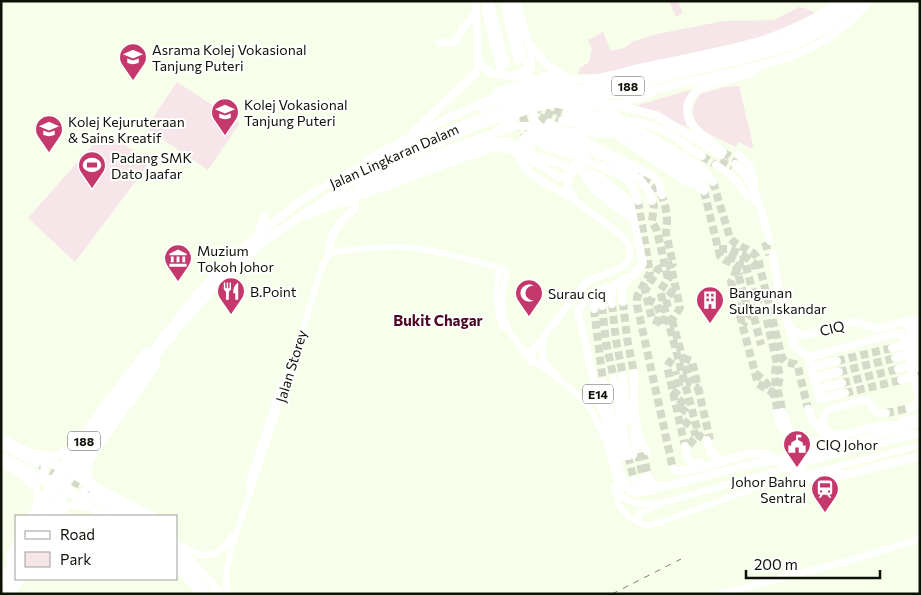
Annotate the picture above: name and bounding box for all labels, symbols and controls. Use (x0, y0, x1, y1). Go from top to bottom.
place label: Asrama Kolej Vokasional Tanjung Puteri (152, 41, 307, 74)
school or university icon: Asrama Kolej Vokasional Tanjung Puteri (118, 42, 148, 81)
road number: 188 (612, 76, 644, 95)
place label: Kolej Vokasional Tanjung Puteri (244, 96, 348, 129)
school or university icon: Kolej Vokasional Tanjung Puteri (210, 97, 240, 136)
place label: Kolej Kejuruteraan & Sains Kreatif (68, 113, 185, 146)
school or university icon: Kolej Kejuruteraan & Sains Kreatif (34, 114, 64, 153)
street label: Jalan Lingkaran Dalam (327, 120, 461, 192)
place label: Padang SMK Dato Jaafar (111, 149, 192, 182)
sports icon: Padang SMK Dato Jaafar (77, 150, 107, 189)
place label: Muzium Tokoh Johor (197, 242, 274, 275)
museum icon: Muzium Tokoh Johor (163, 243, 193, 282)
restaurant icon: B.Point (216, 276, 246, 315)
mosque icon: Surau ciq (514, 278, 544, 317)
place label: B.Point (250, 283, 297, 300)
place label: Bangunan Sultan Iskandar (729, 284, 827, 317)
place label: Surau ciq (548, 285, 606, 302)
building icon: Bangunan Sultan Iskandar (695, 285, 725, 324)
district label: Bukit Chagar (393, 311, 483, 329)
street label: CIQ (818, 317, 846, 339)
street label: Jalan Storey (272, 328, 310, 404)
road number: E14 (583, 384, 613, 404)
public building icon: CIQ Johor (782, 429, 812, 468)
road number: 188 (68, 432, 100, 451)
place label: CIQ Johor (816, 436, 878, 453)
place label: Johor Bahru Sentral (731, 473, 806, 506)
station icon: Johor Bahru Sentral (810, 474, 840, 513)
legend (15, 515, 178, 580)
text: Road (60, 525, 95, 543)
scale bar (746, 548, 880, 580)
text: Park (60, 550, 91, 568)
text: 200 m (754, 555, 798, 573)

